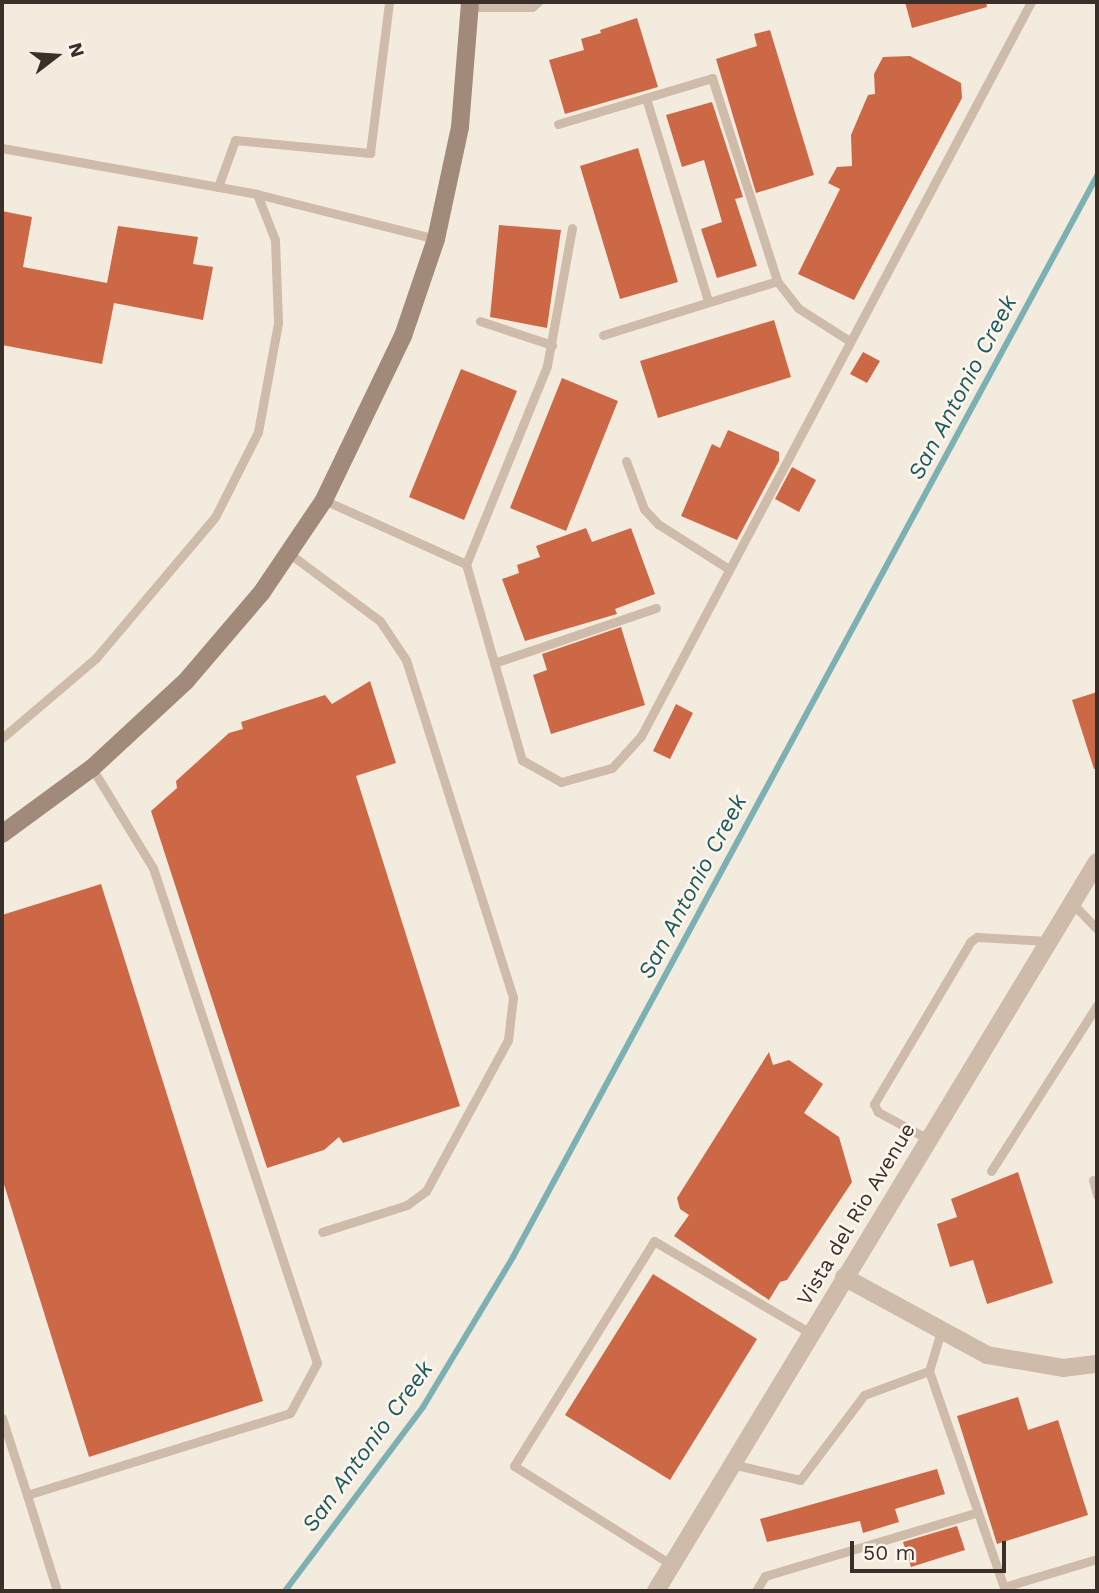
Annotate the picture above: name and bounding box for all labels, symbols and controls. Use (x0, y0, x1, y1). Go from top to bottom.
north arrow (21, 21, 91, 91)
text: N (64, 40, 90, 60)
water label: San Antonio Creek (903, 291, 1023, 485)
water label: San Antonio Creek (633, 790, 753, 984)
street label: Vista del Rio Avenue (791, 1117, 921, 1311)
water label: San Antonio Creek (296, 1356, 440, 1538)
scale bar (854, 1526, 1010, 1570)
text: 50 m (863, 1540, 915, 1565)

